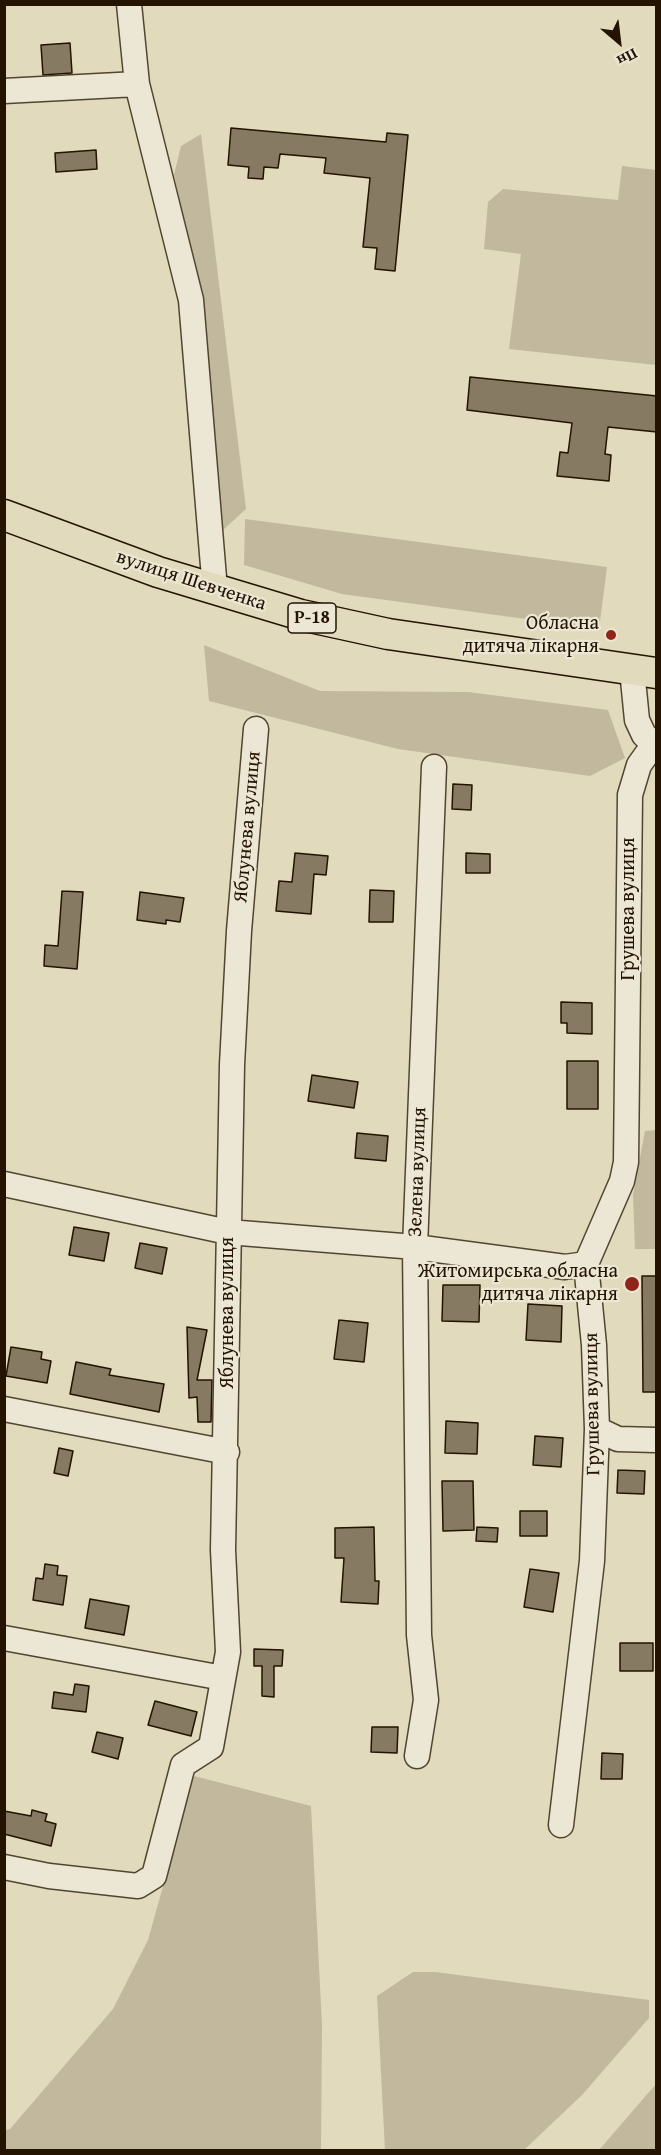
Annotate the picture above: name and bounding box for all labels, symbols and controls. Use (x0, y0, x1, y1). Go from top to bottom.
north arrow (589, 12, 649, 72)
text: Пн (613, 42, 642, 73)
street label: вулиця Шевченка (113, 545, 269, 617)
road number: Р-18 (288, 603, 336, 633)
place label: Обласна дитяча лікарня (463, 612, 599, 659)
marker: Обласна дитяча лікарня (604, 628, 618, 642)
street label: Яблунева вулиця (229, 750, 267, 904)
street label: Грушева вулиця (617, 837, 641, 981)
street label: Зелена вулиця (404, 1107, 432, 1237)
street label: Яблунева вулиця (216, 1237, 240, 1389)
place label: Житомирська обласна дитяча лікарня (418, 1260, 618, 1307)
marker: Житомирська обласна дитяча лікарня (623, 1275, 641, 1293)
street label: Грушева вулиця (580, 1332, 606, 1476)

